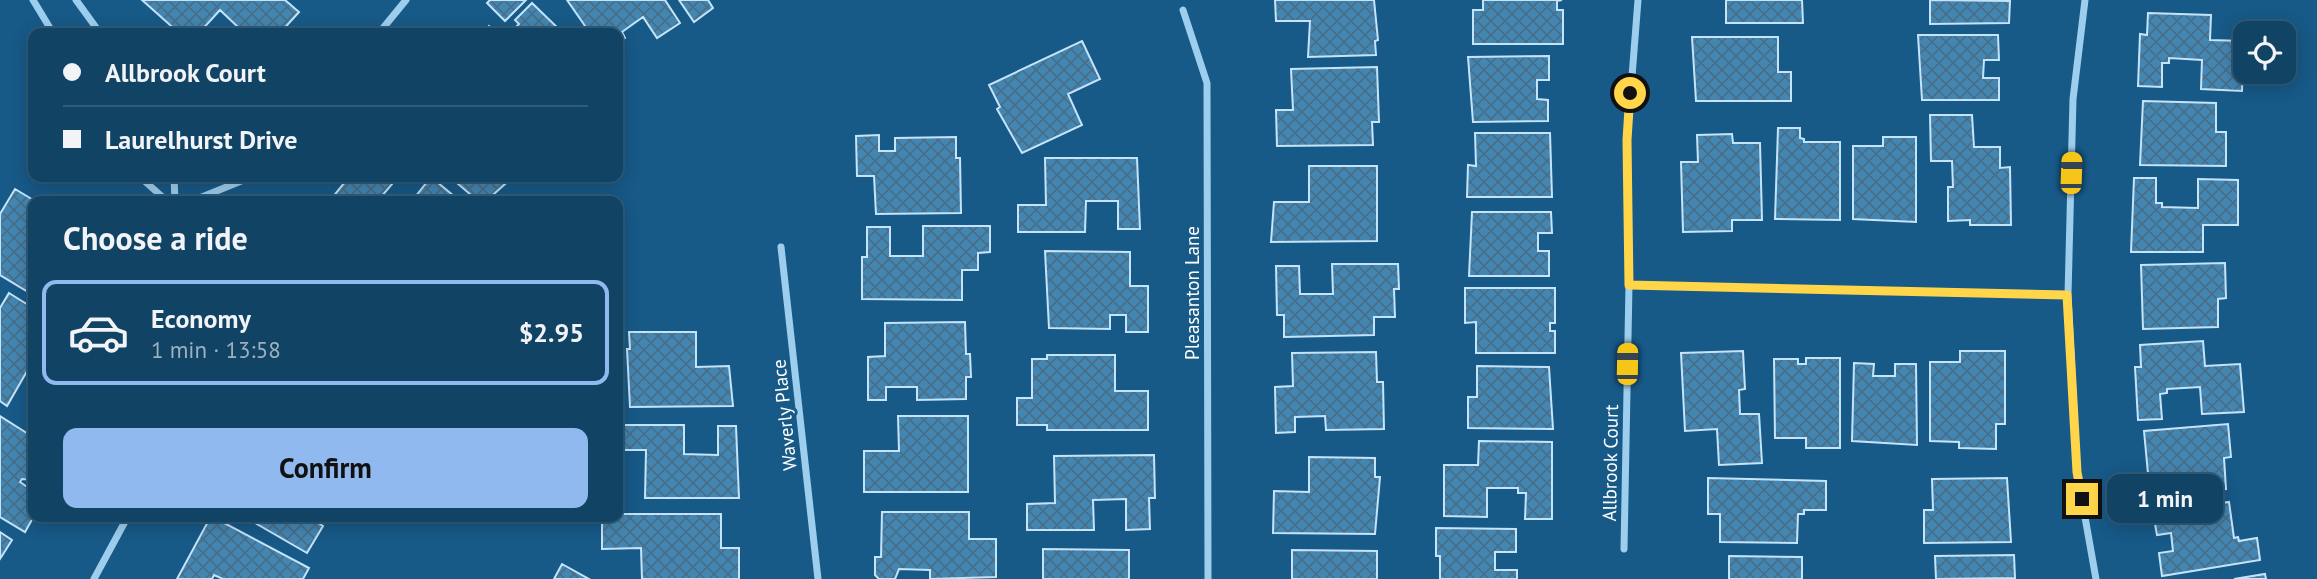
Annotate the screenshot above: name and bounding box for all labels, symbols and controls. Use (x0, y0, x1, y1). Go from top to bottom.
map controls (2233, 21, 2296, 84)
button: locate (2233, 21, 2296, 84)
text: Allbrook Court (105, 56, 266, 89)
route start (1614, 77, 1646, 109)
text: Laurelhurst Drive (105, 123, 298, 156)
car (2060, 152, 2083, 194)
text: Choose a ride (63, 217, 248, 259)
street label: Pleasanton Lane (1180, 226, 1204, 360)
icon: car (67, 301, 130, 364)
text: Economy (151, 302, 251, 335)
text: $2.95 (519, 316, 584, 349)
text: 1 min · 13:58 (151, 335, 281, 364)
car (1617, 343, 1638, 385)
street label: Waverly Place (766, 358, 802, 472)
street label: Allbrook Court (1597, 404, 1623, 522)
button: Confirm (63, 428, 588, 508)
callout: 1 min (2106, 475, 2222, 524)
route end (2066, 483, 2098, 515)
text: 1 min (2137, 484, 2193, 513)

